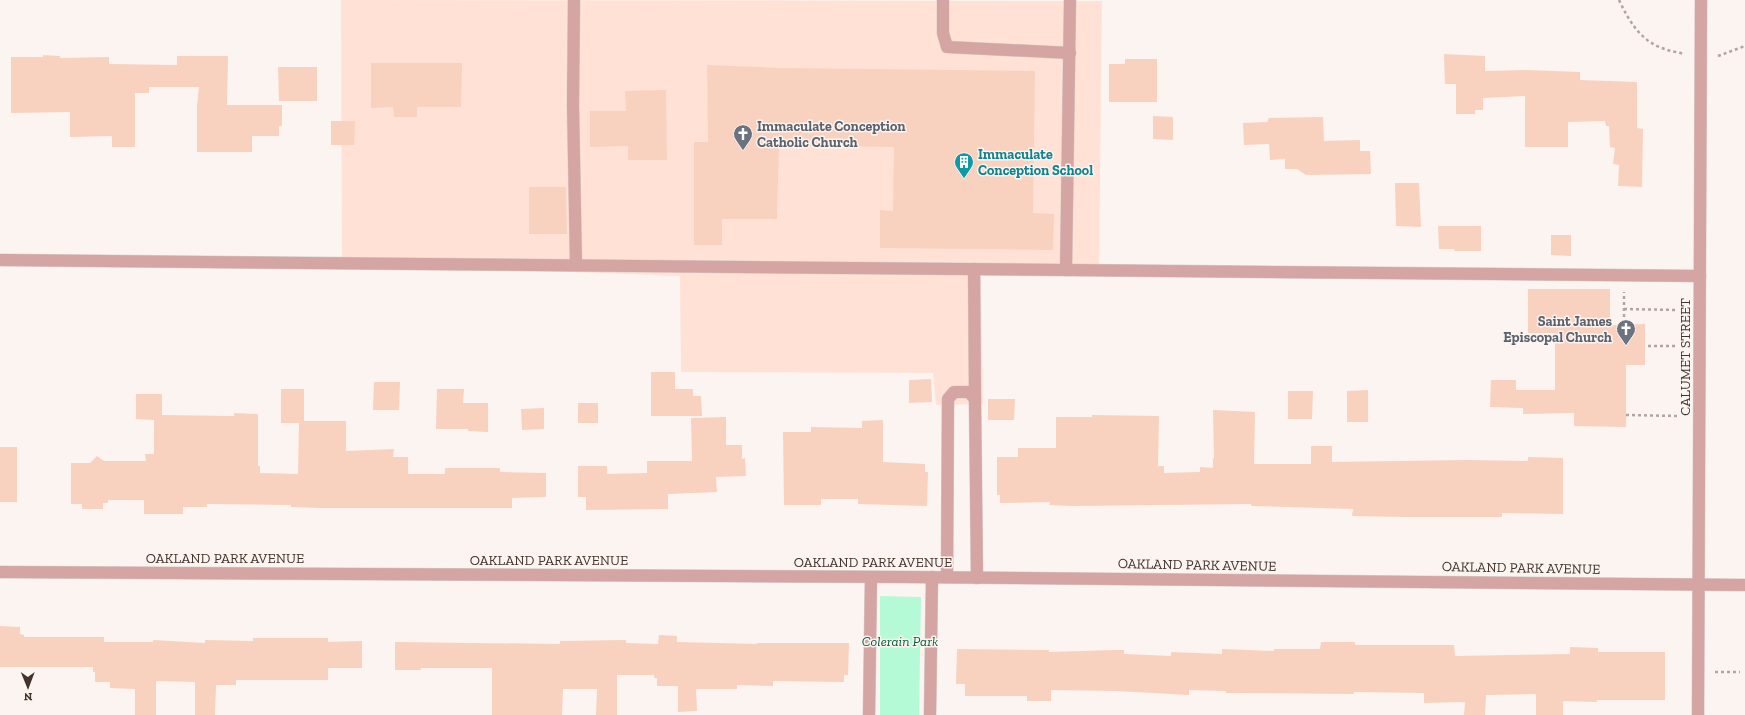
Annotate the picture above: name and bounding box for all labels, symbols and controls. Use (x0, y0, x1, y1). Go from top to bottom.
place label: Immaculate Conception Catholic Church (757, 118, 906, 151)
church icon: Immaculate Conception Catholic Church (732, 123, 754, 151)
place label: Immaculate Conception School (978, 146, 1093, 179)
building icon: Immaculate Conception School (953, 151, 975, 179)
street label: CALUMET STREET (1677, 298, 1694, 416)
place label: Saint James Episcopal Church (1503, 313, 1613, 346)
church icon: Saint James Episcopal Church (1615, 318, 1637, 346)
street label: OAKLAND PARK AVENUE (146, 550, 304, 567)
street label: OAKLAND PARK AVENUE (470, 552, 628, 569)
street label: OAKLAND PARK AVENUE (794, 554, 952, 571)
street label: OAKLAND PARK AVENUE (1118, 555, 1276, 575)
street label: OAKLAND PARK AVENUE (1442, 558, 1600, 578)
park label: Colerain Park (862, 633, 938, 650)
north arrow (8, 667, 48, 707)
text: N (23, 690, 32, 703)

